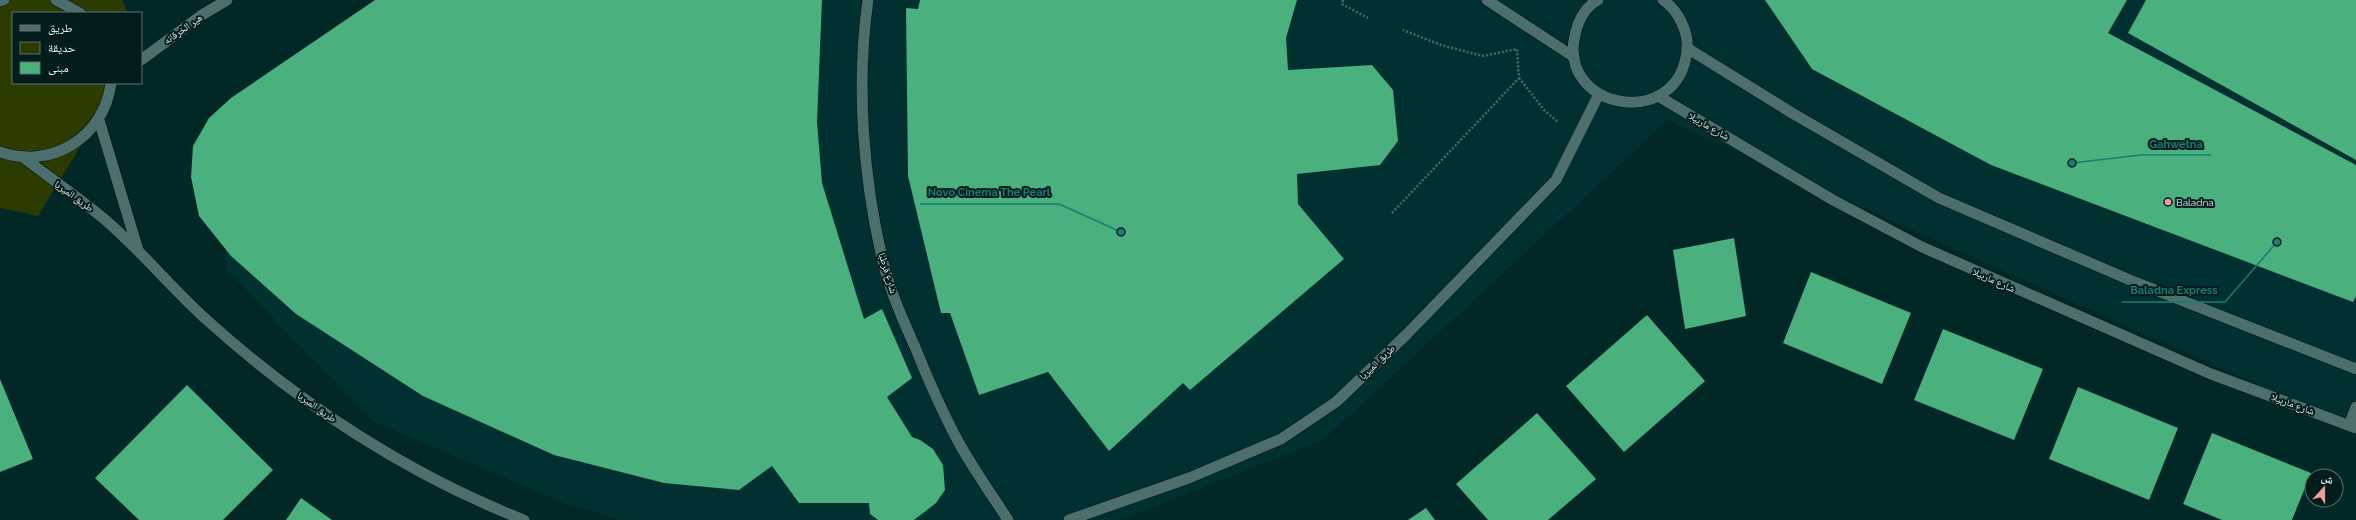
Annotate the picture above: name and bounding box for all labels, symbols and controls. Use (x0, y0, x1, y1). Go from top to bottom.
legend (12, 12, 142, 84)
street label: هير الخرقانه (162, 12, 204, 46)
text: طريق (48, 21, 73, 35)
text: حديقة (48, 41, 76, 55)
text: مبنى (48, 61, 69, 75)
street label: شارع ماربيلا (1686, 110, 1732, 143)
callout: Gahwetna (2141, 132, 2211, 155)
text: Gahwetna (2149, 138, 2203, 151)
street label: طريق الميريا (52, 178, 96, 215)
callout: Novo Cinema The Pearl (920, 181, 1059, 204)
text: Novo Cinema The Pearl (928, 186, 1051, 199)
marker: Baladna (2163, 197, 2173, 207)
place label: Baladna (2176, 197, 2214, 208)
street label: شارع قرطبا (876, 251, 899, 295)
street label: شارع ماربيلا (1971, 266, 2017, 295)
callout: Baladna Express (2122, 279, 2225, 302)
text: Baladna Express (2130, 284, 2218, 297)
street label: طريق الميريا (1357, 342, 1398, 382)
street label: طريق الميريا (295, 390, 339, 426)
street label: شارع ماربيلا (2270, 391, 2316, 418)
north arrow (2304, 468, 2344, 508)
text: ش (2319, 471, 2335, 488)

